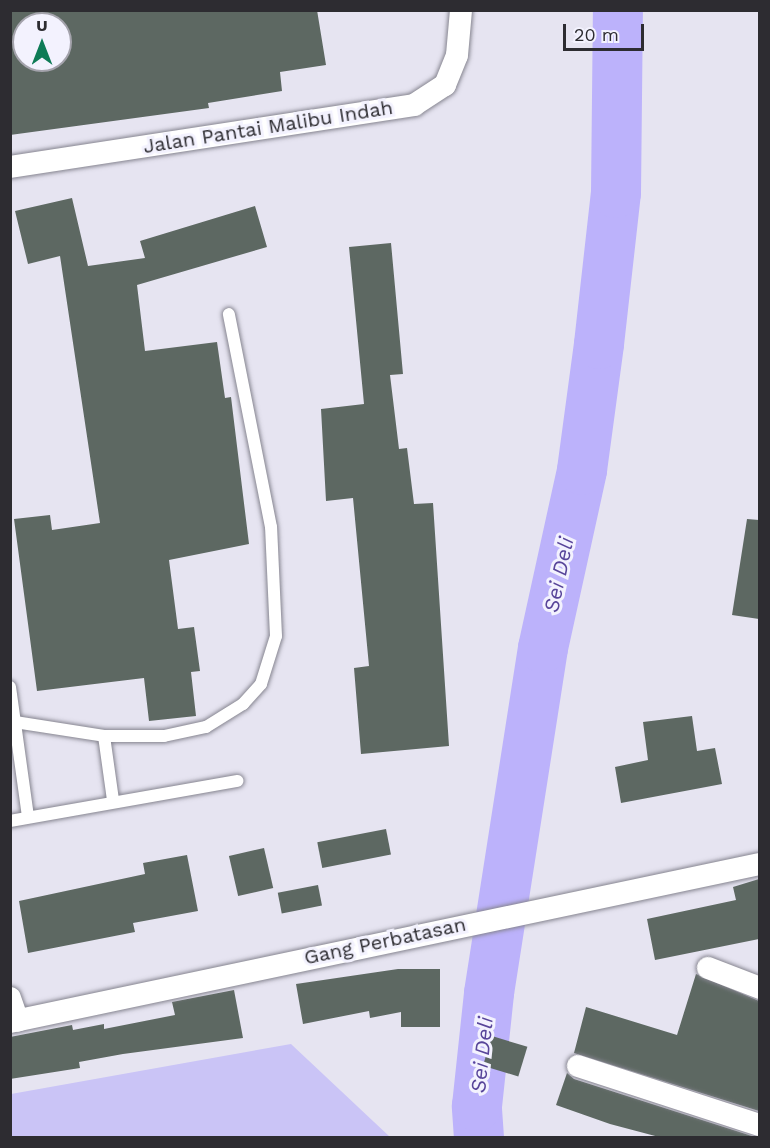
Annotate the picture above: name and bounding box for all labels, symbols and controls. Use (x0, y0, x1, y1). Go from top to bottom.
north arrow (12, 12, 72, 72)
scale bar (566, 12, 647, 50)
text: U (36, 16, 48, 35)
text: 20 m (574, 24, 619, 45)
street label: Jalan Pantai Malibu Indah (141, 95, 395, 159)
water label: Sei Deli (539, 535, 579, 615)
street label: Gang Perbatasan (302, 912, 468, 970)
water label: Sei Deli (465, 1016, 499, 1094)

